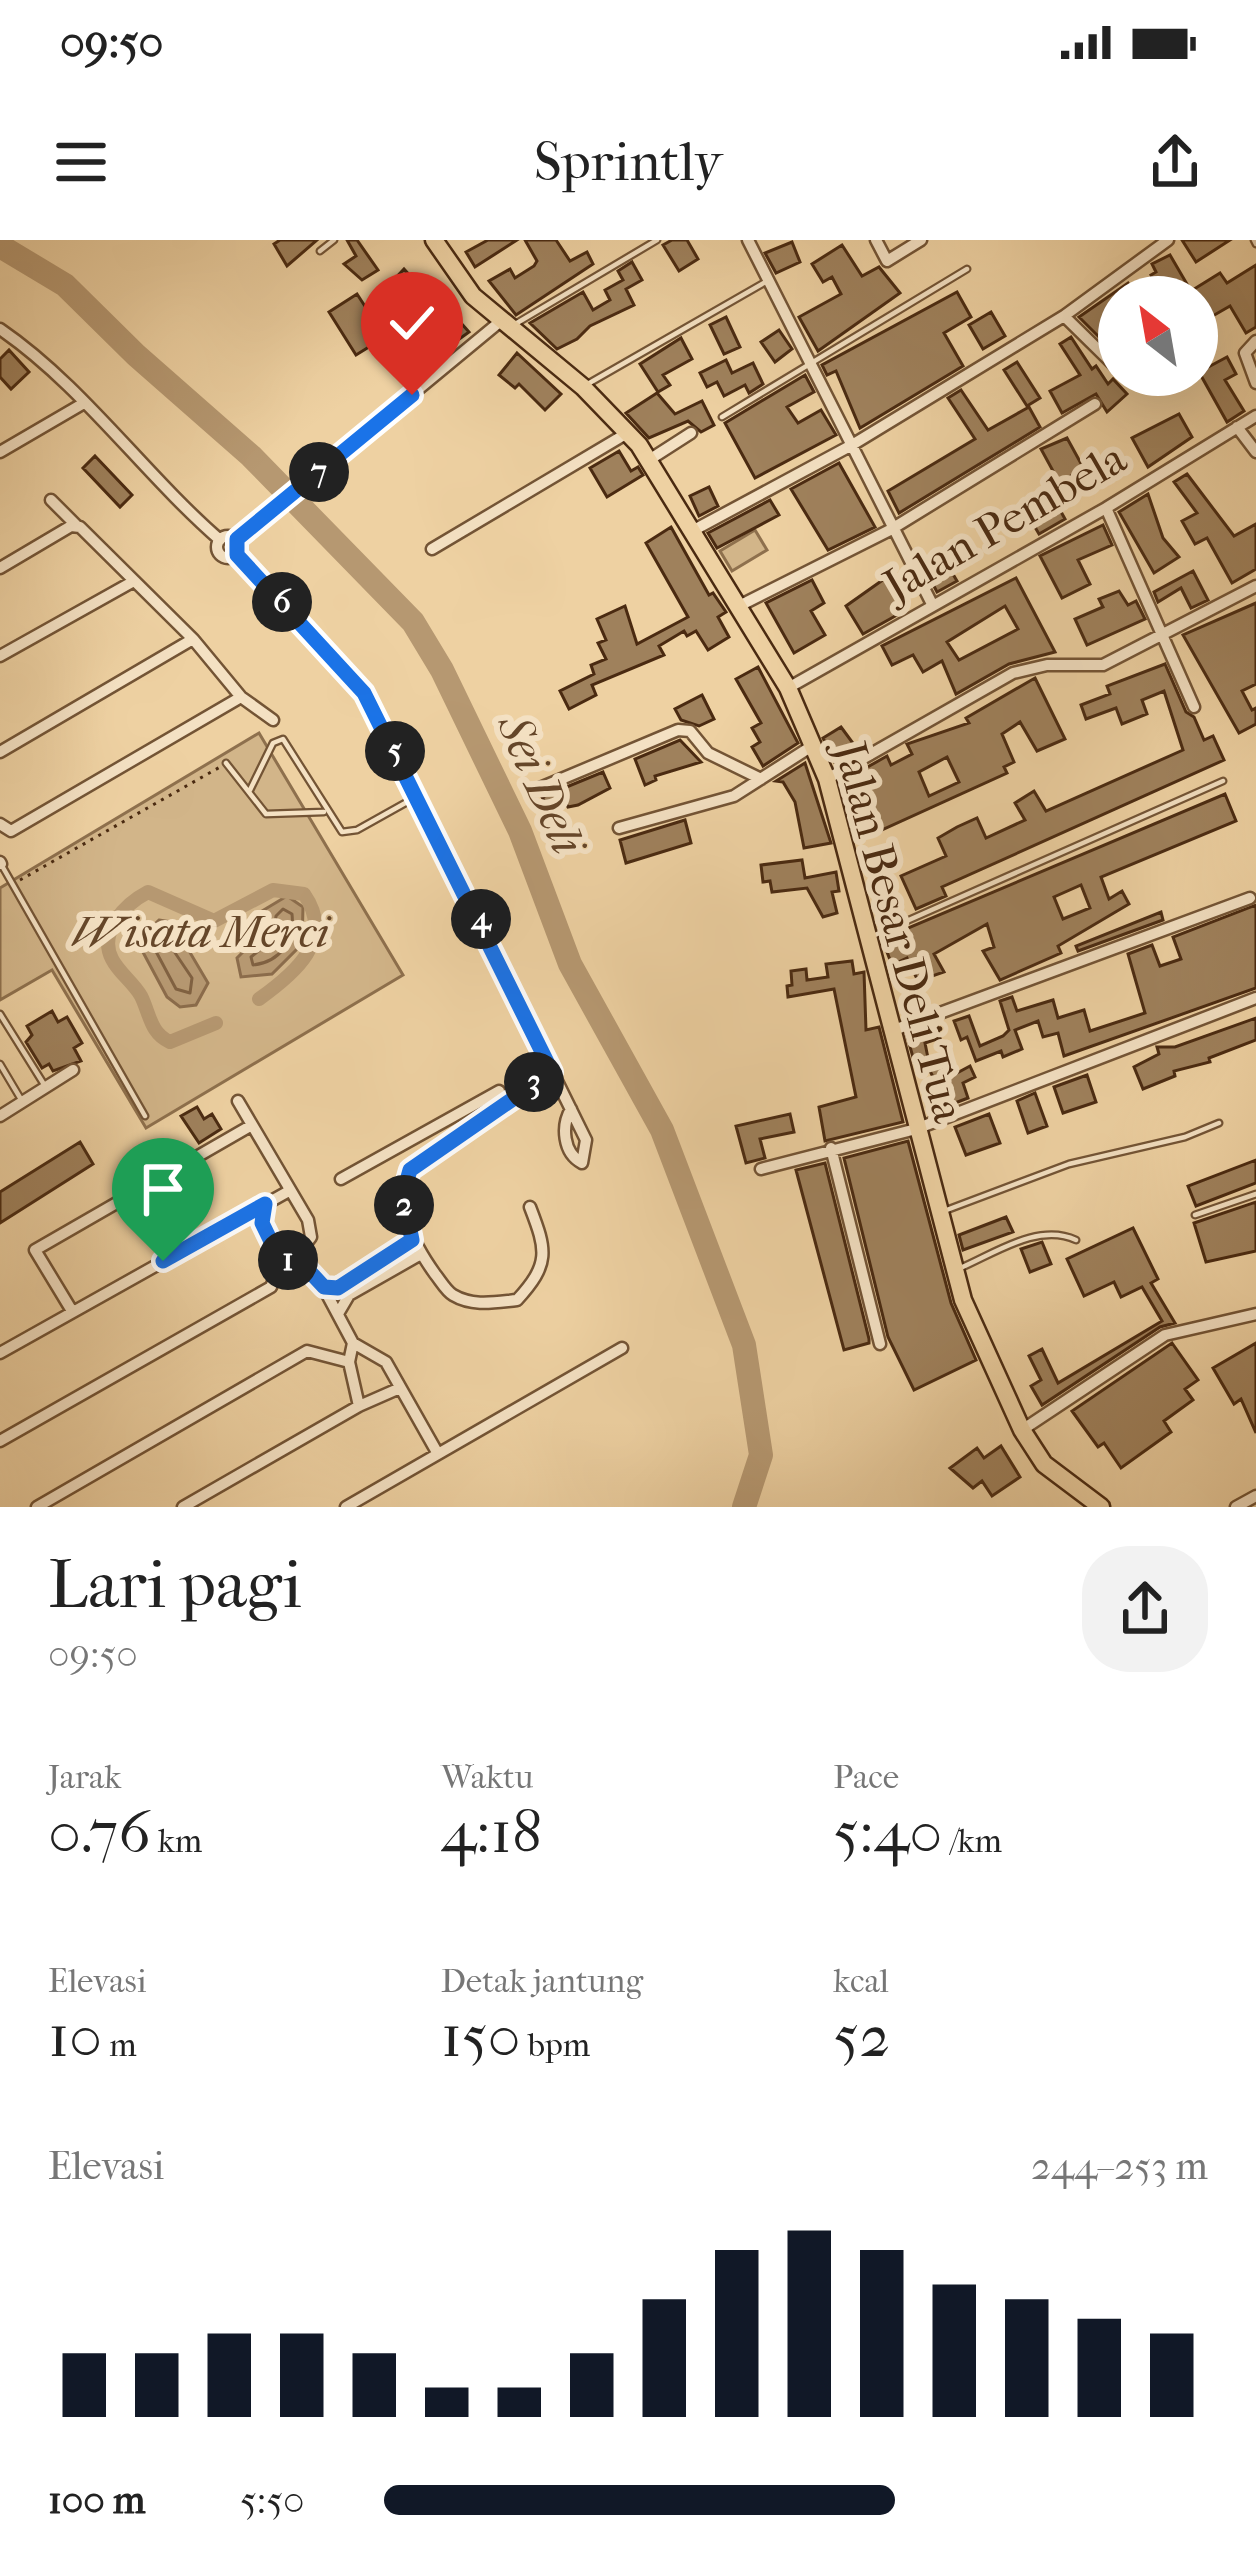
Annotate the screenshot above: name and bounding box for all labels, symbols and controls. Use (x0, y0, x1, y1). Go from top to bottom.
text: 09:50 (60, 16, 163, 69)
icon: menu (48, 129, 114, 195)
icon: share (1142, 129, 1208, 195)
text: Sprintly (534, 131, 722, 194)
pin (361, 272, 463, 395)
north arrow (1098, 276, 1218, 396)
map controls (1098, 276, 1218, 396)
icon: check (379, 290, 445, 356)
street label: Jalan Pembela (872, 431, 1136, 614)
pin: 7 (289, 442, 349, 502)
text: 7 (311, 452, 327, 491)
pin: 6 (252, 572, 312, 632)
text: 6 (273, 582, 291, 621)
water label: Sei Deli (485, 704, 598, 866)
pin: 5 (365, 721, 425, 781)
text: 5 (388, 731, 402, 770)
street label: Jalan Besar Deli Tua (822, 733, 975, 1129)
pin: 4 (451, 889, 511, 949)
text: 4 (471, 899, 491, 938)
park label: Wisata Merci (71, 906, 332, 959)
pin: 3 (504, 1052, 564, 1112)
text: 3 (527, 1062, 541, 1101)
pin (112, 1138, 214, 1261)
icon: arrive (130, 1156, 196, 1222)
pin: 2 (374, 1175, 434, 1235)
text: 2 (396, 1185, 412, 1224)
pin: 1 (258, 1230, 318, 1290)
text: 1 (282, 1240, 294, 1279)
button: share (1082, 1546, 1208, 1672)
text: Lari pagi (48, 1547, 302, 1624)
text: 09:50 (48, 1631, 138, 1677)
text: Jarak (48, 1758, 121, 1797)
text: Waktu (441, 1758, 534, 1797)
text: Pace (833, 1758, 899, 1797)
text: 0.76 (48, 1797, 151, 1868)
text: 4:18 (441, 1797, 542, 1868)
text: 5:40 (833, 1797, 942, 1868)
text: km (151, 1822, 202, 1861)
text: /km (942, 1822, 1002, 1861)
text: Elevasi (48, 1962, 146, 2001)
text: Detak jantung (441, 1962, 643, 2001)
text: kcal (833, 1962, 889, 2001)
text: 10 (48, 2001, 102, 2072)
text: 150 (441, 2001, 521, 2072)
text: 52 (833, 2001, 890, 2072)
text: m (102, 2026, 137, 2065)
text: bpm (521, 2026, 590, 2065)
text: Elevasi (48, 2143, 164, 2189)
text: 244–253 m (1031, 2143, 1208, 2189)
text: 100 m (48, 2477, 146, 2523)
text: 5:50 (240, 2477, 305, 2523)

